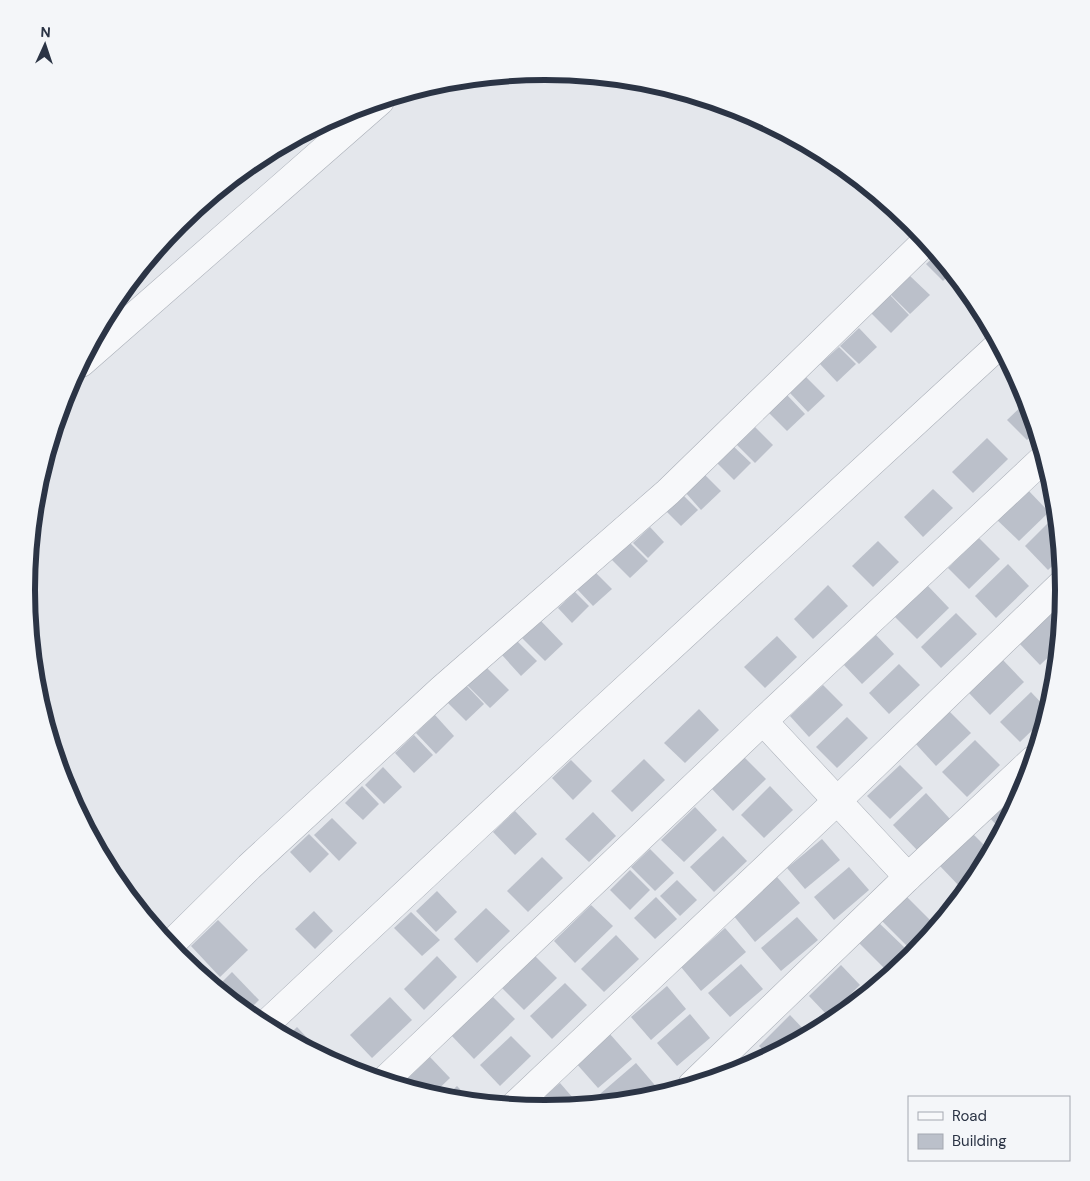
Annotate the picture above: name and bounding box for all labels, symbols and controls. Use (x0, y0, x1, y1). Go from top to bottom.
north arrow (20, 20, 70, 70)
text: N (40, 23, 51, 41)
legend (908, 1096, 1070, 1161)
text: Road (952, 1106, 987, 1126)
text: Building (952, 1131, 1007, 1151)

